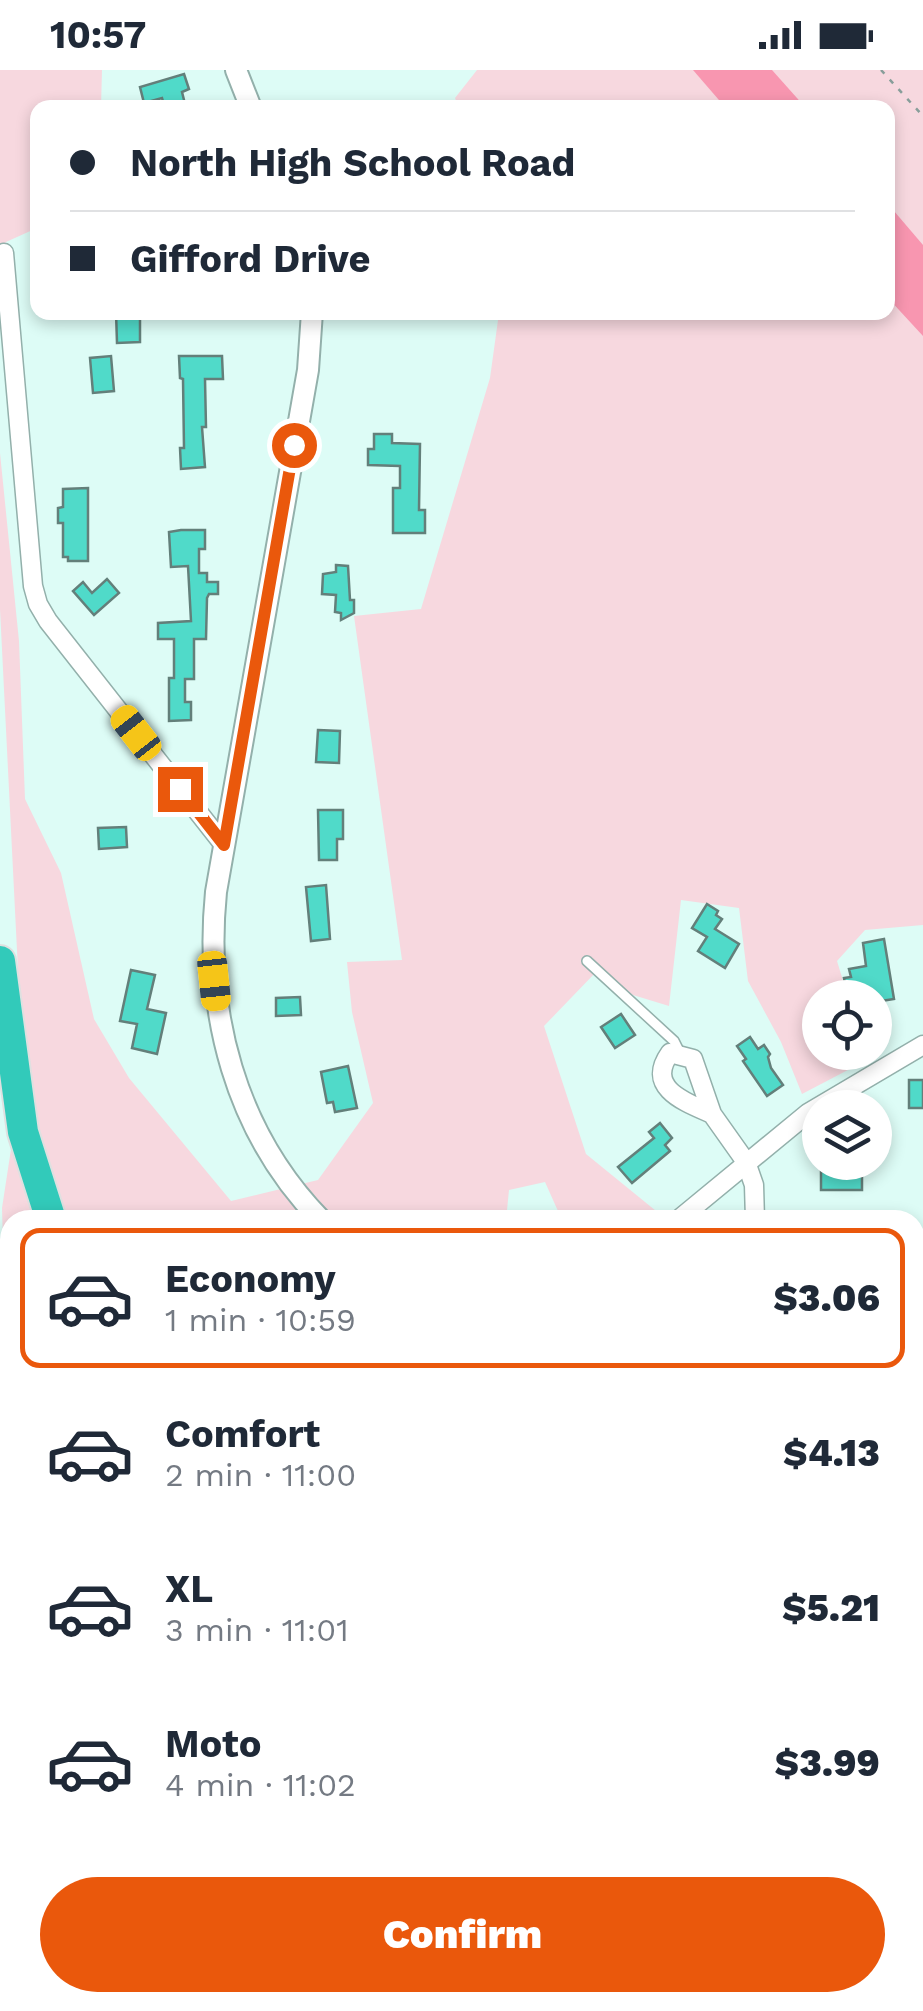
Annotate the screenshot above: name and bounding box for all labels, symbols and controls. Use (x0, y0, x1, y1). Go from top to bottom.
text: 10:57 (50, 13, 146, 57)
text: North High School Road (130, 141, 575, 185)
text: Gifford Drive (130, 237, 371, 281)
route start (272, 423, 317, 468)
car (106, 700, 166, 766)
route end (158, 767, 203, 812)
car (196, 950, 232, 1012)
map controls (802, 980, 892, 1180)
button: locate (802, 980, 892, 1070)
button: layers (802, 1090, 892, 1180)
icon: car (45, 1253, 135, 1343)
text: Economy (165, 1257, 336, 1301)
text: $3.06 (773, 1276, 880, 1320)
text: 1 min · 10:59 (165, 1301, 356, 1339)
icon: car (45, 1408, 135, 1498)
text: Comfort (165, 1412, 320, 1456)
text: $4.13 (783, 1431, 880, 1475)
text: 2 min · 11:00 (165, 1456, 356, 1494)
icon: car (45, 1563, 135, 1653)
text: XL (165, 1567, 213, 1611)
text: $5.21 (782, 1586, 880, 1630)
text: 3 min · 11:01 (165, 1611, 349, 1649)
icon: car (45, 1718, 135, 1808)
text: Moto (165, 1722, 261, 1766)
text: $3.99 (775, 1741, 880, 1785)
text: 4 min · 11:02 (165, 1766, 356, 1804)
button: Confirm (40, 1877, 885, 1992)

